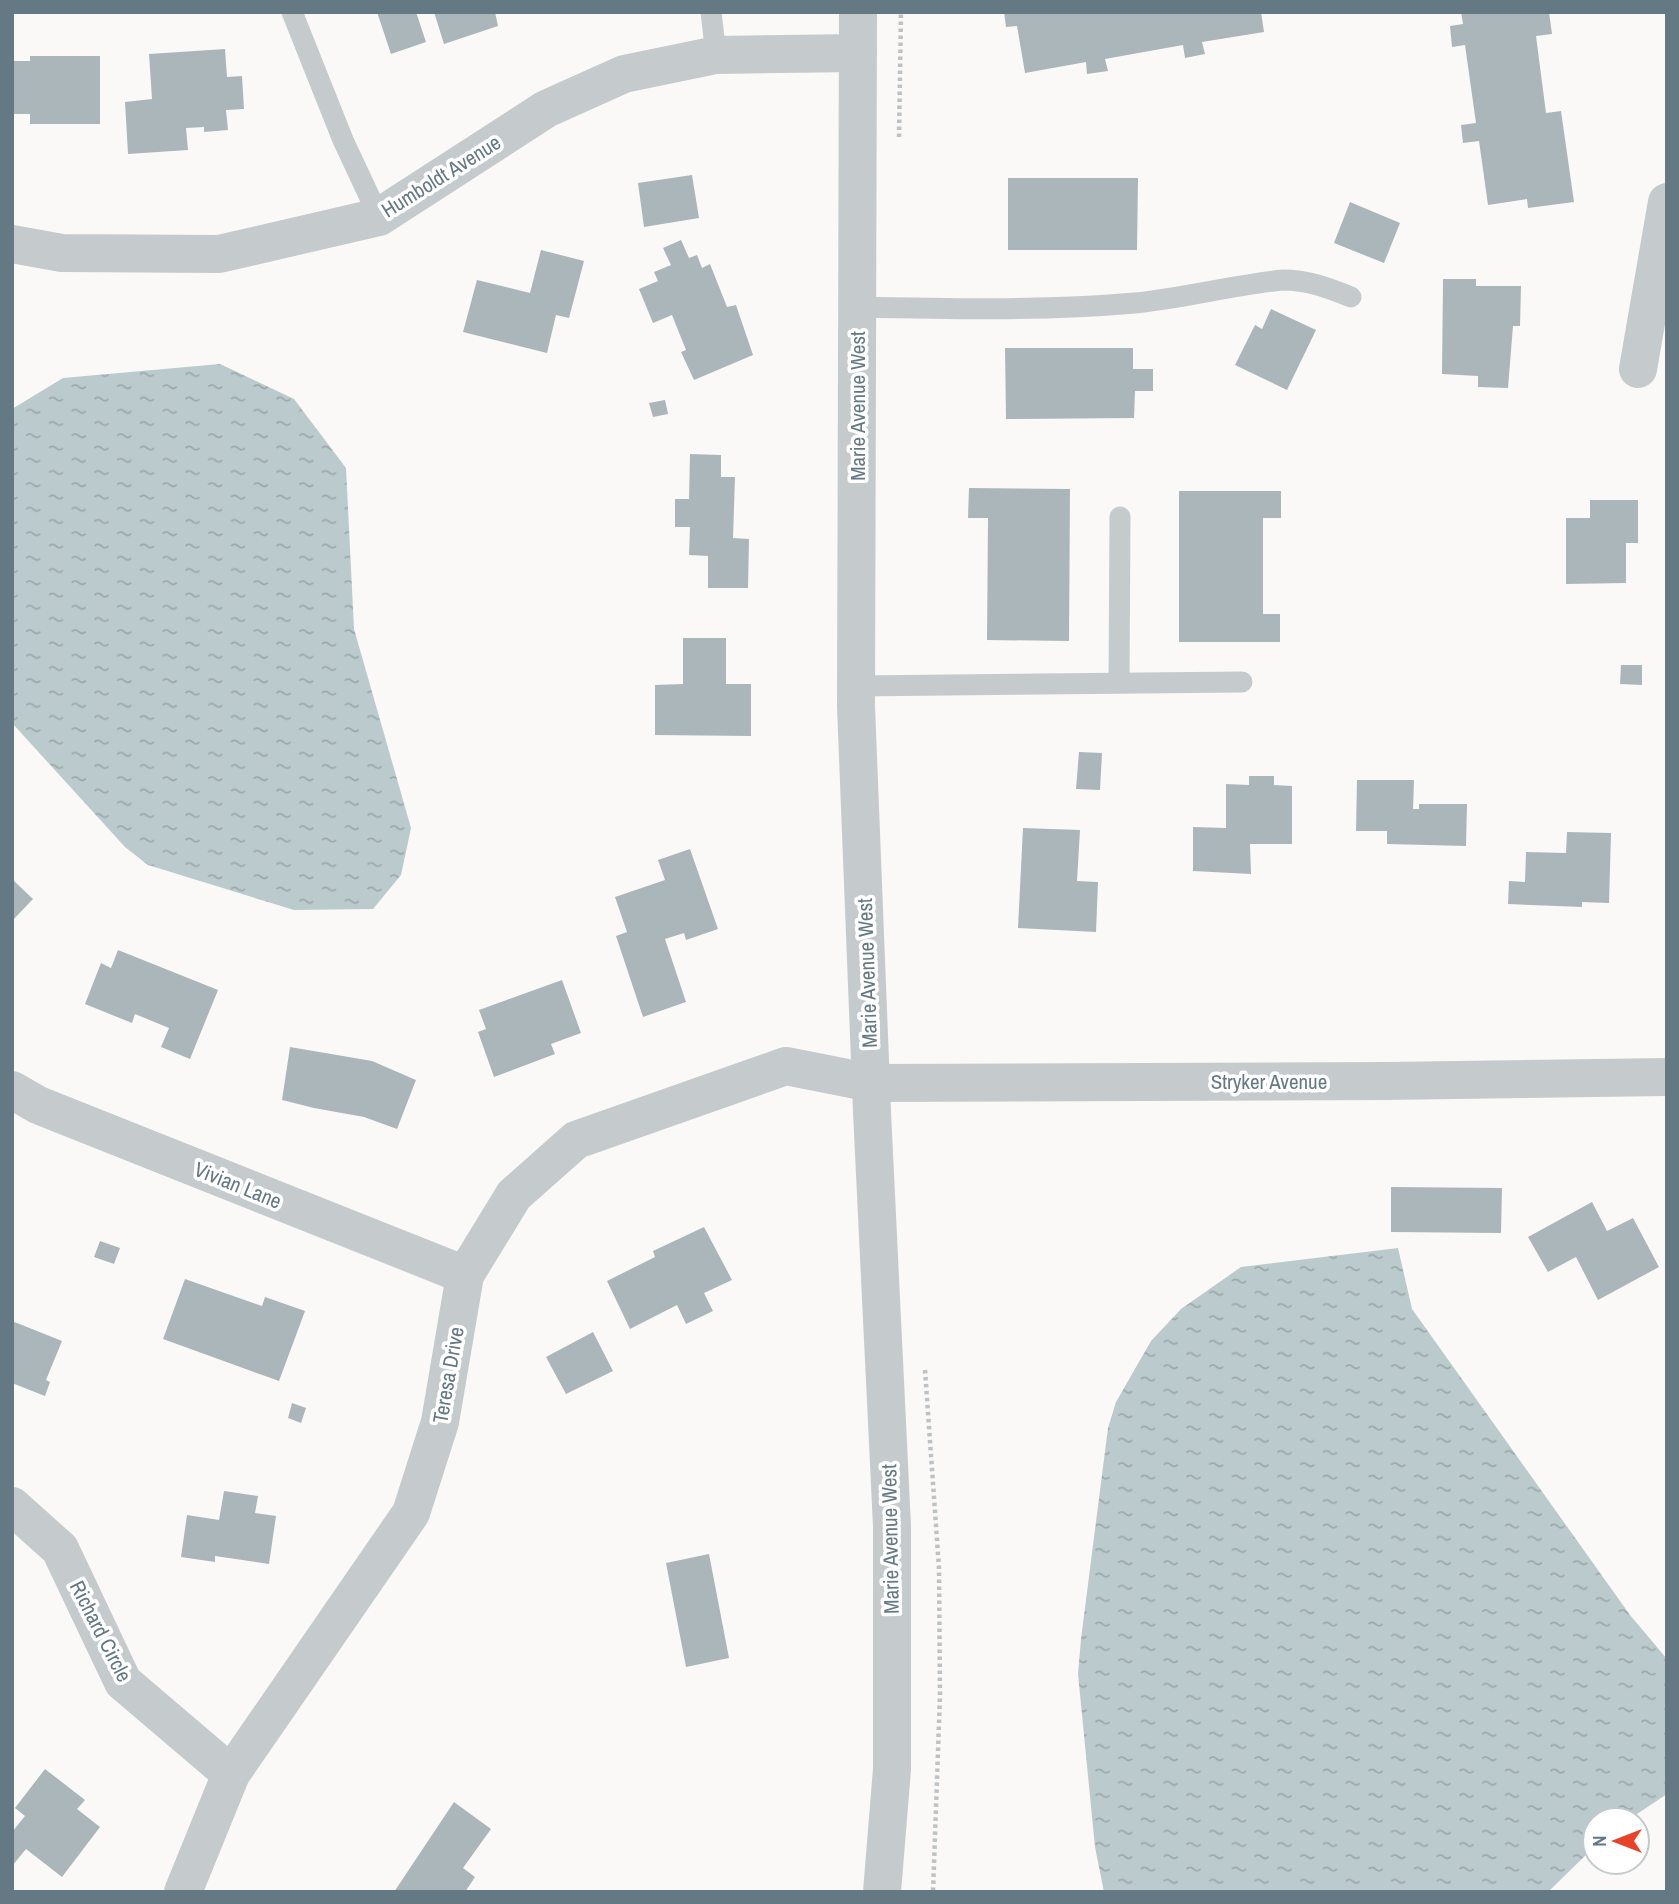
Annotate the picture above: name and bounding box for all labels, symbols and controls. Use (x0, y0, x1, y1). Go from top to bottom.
street label: Humboldt Avenue (376, 128, 506, 224)
street label: Marie Avenue West (843, 331, 872, 481)
street label: Marie Avenue West (850, 897, 884, 1048)
street label: Stryker Avenue (1211, 1067, 1327, 1096)
street label: Vivian Lane (190, 1154, 286, 1216)
street label: Teresa Drive (425, 1324, 471, 1426)
street label: Marie Avenue West (874, 1464, 906, 1614)
street label: Richard Circle (63, 1575, 139, 1687)
north arrow (1581, 1806, 1651, 1876)
text: N (1586, 1835, 1612, 1847)

